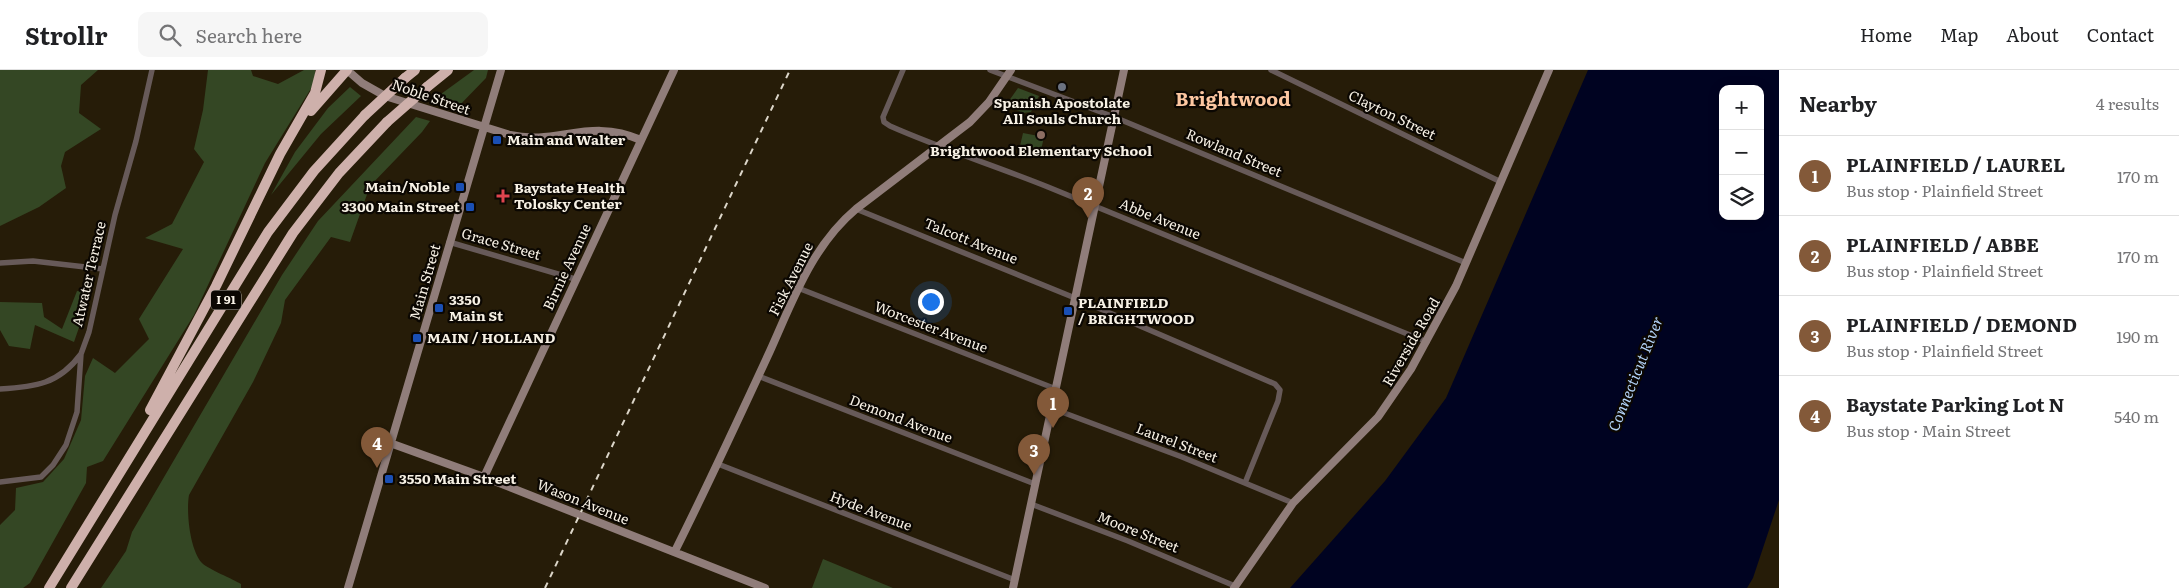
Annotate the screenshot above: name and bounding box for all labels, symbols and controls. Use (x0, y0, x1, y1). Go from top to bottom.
search box (138, 12, 488, 57)
text: Strollr (25, 17, 108, 52)
icon: search (156, 21, 184, 49)
text: Search here (196, 21, 302, 49)
text: Home (1860, 21, 1912, 48)
text: Map (1940, 21, 1978, 48)
text: About (2006, 21, 2059, 48)
text: Contact (2087, 21, 2154, 48)
street label: Noble Street (389, 73, 474, 119)
marker: Spanish Apostolate All Souls Church (1056, 81, 1068, 93)
district label: Brightwood (1175, 84, 1291, 112)
street label: Clayton Street (1345, 84, 1440, 144)
map controls (1719, 85, 1764, 220)
button: + (1719, 85, 1764, 130)
text: Nearby (1799, 87, 1877, 118)
text: 4 results (2096, 91, 2159, 115)
place label: Spanish Apostolate All Souls Church (994, 92, 1130, 128)
street label: Rowland Street (1183, 123, 1286, 181)
place label: Main and Walter (507, 129, 626, 149)
marker: Brightwood Elementary School (1035, 129, 1047, 141)
button: − (1719, 130, 1764, 175)
marker: Main and Walter (491, 134, 503, 146)
place label: Brightwood Elementary School (930, 140, 1152, 160)
text: PLAINFIELD / LAUREL (1846, 150, 2065, 178)
text: 1 (1812, 164, 1818, 188)
text: 170 m (2117, 164, 2159, 188)
button: layers (1719, 175, 1764, 220)
place label: Main/Noble (365, 176, 450, 196)
place label: Baystate Health Tolosky Center (514, 177, 625, 213)
pin: 2 (1072, 177, 1104, 218)
text: Bus stop · Plainfield Street (1846, 178, 2043, 202)
marker: Main/Noble (454, 181, 466, 193)
marker: Baystate Health Tolosky Center (496, 189, 510, 203)
street label: Abbe Avenue (1117, 193, 1204, 243)
place label: 3300 Main Street (342, 196, 461, 216)
marker: 3300 Main Street (464, 201, 476, 213)
street label: Talcott Avenue (921, 212, 1021, 268)
street label: Atwater Terrace (66, 219, 110, 328)
street label: Birnie Avenue (537, 220, 595, 313)
street label: Grace Street (459, 222, 544, 264)
text: PLAINFIELD / ABBE (1846, 230, 2039, 258)
street label: Fisk Avenue (763, 238, 817, 319)
street label: Main Street (404, 241, 445, 322)
text: 2 (1811, 244, 1819, 268)
text: 170 m (2117, 244, 2159, 268)
text: Bus stop · Plainfield Street (1846, 258, 2043, 282)
place label: 3350 Main St (449, 289, 504, 325)
your location (918, 289, 944, 315)
road number: I 91 (211, 290, 241, 310)
place label: PLAINFIELD / BRIGHTWOOD (1078, 292, 1194, 328)
street label: Riverside Road (1377, 293, 1444, 390)
street label: Worcester Avenue (872, 295, 991, 357)
marker: 3350 Main St (433, 302, 445, 314)
marker: PLAINFIELD / BRIGHTWOOD (1062, 305, 1074, 317)
text: PLAINFIELD / DEMOND (1846, 310, 2077, 338)
water label: Connecticut River (1601, 313, 1668, 434)
text: 3 (1811, 324, 1819, 348)
text: 190 m (2116, 324, 2159, 348)
place label: MAIN / HOLLAND (427, 327, 556, 347)
marker: MAIN / HOLLAND (411, 332, 423, 344)
text: Bus stop · Plainfield Street (1846, 338, 2043, 362)
pin: 1 (1037, 387, 1069, 428)
street label: Demond Avenue (847, 389, 956, 447)
text: Baystate Parking Lot N (1846, 390, 2064, 418)
text: 4 (1810, 404, 1820, 428)
text: 540 m (2114, 404, 2159, 428)
street label: Laurel Street (1134, 417, 1221, 467)
text: Bus stop · Main Street (1846, 418, 2011, 442)
pin: 4 (361, 427, 393, 468)
pin: 3 (1018, 434, 1050, 475)
place label: 3550 Main Street (399, 468, 517, 488)
marker: 3550 Main Street (383, 473, 395, 485)
street label: Wason Avenue (534, 473, 633, 529)
street label: Hyde Avenue (827, 485, 915, 535)
street label: Moore Street (1094, 506, 1183, 557)

